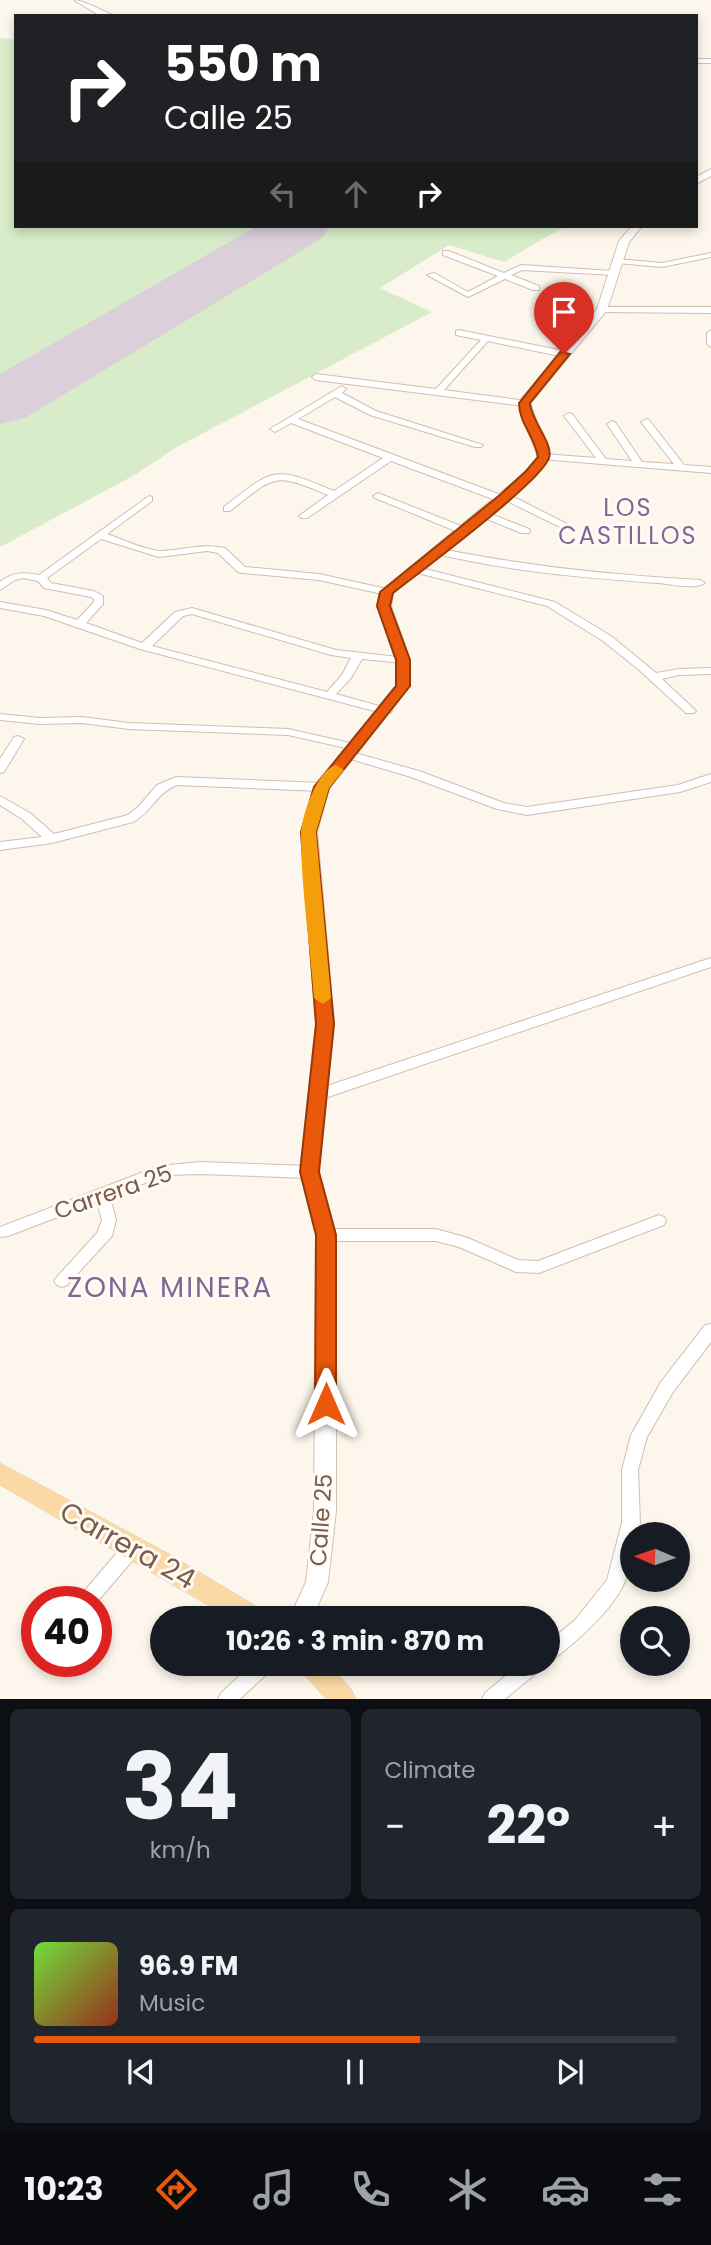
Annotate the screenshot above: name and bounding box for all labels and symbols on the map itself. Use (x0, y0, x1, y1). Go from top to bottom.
pin (534, 282, 594, 354)
district label: LOS CASTILLOS (558, 491, 698, 552)
street label: Carrera 25 (50, 1157, 176, 1227)
district label: ZONA MINERA (67, 1268, 273, 1307)
position arrow (289, 1367, 363, 1441)
street label: Calle 25 (302, 1473, 340, 1567)
street label: Carrera 24 (53, 1492, 203, 1599)
north arrow (620, 1522, 690, 1592)
speed limit sign: 40 (21, 1586, 112, 1677)

